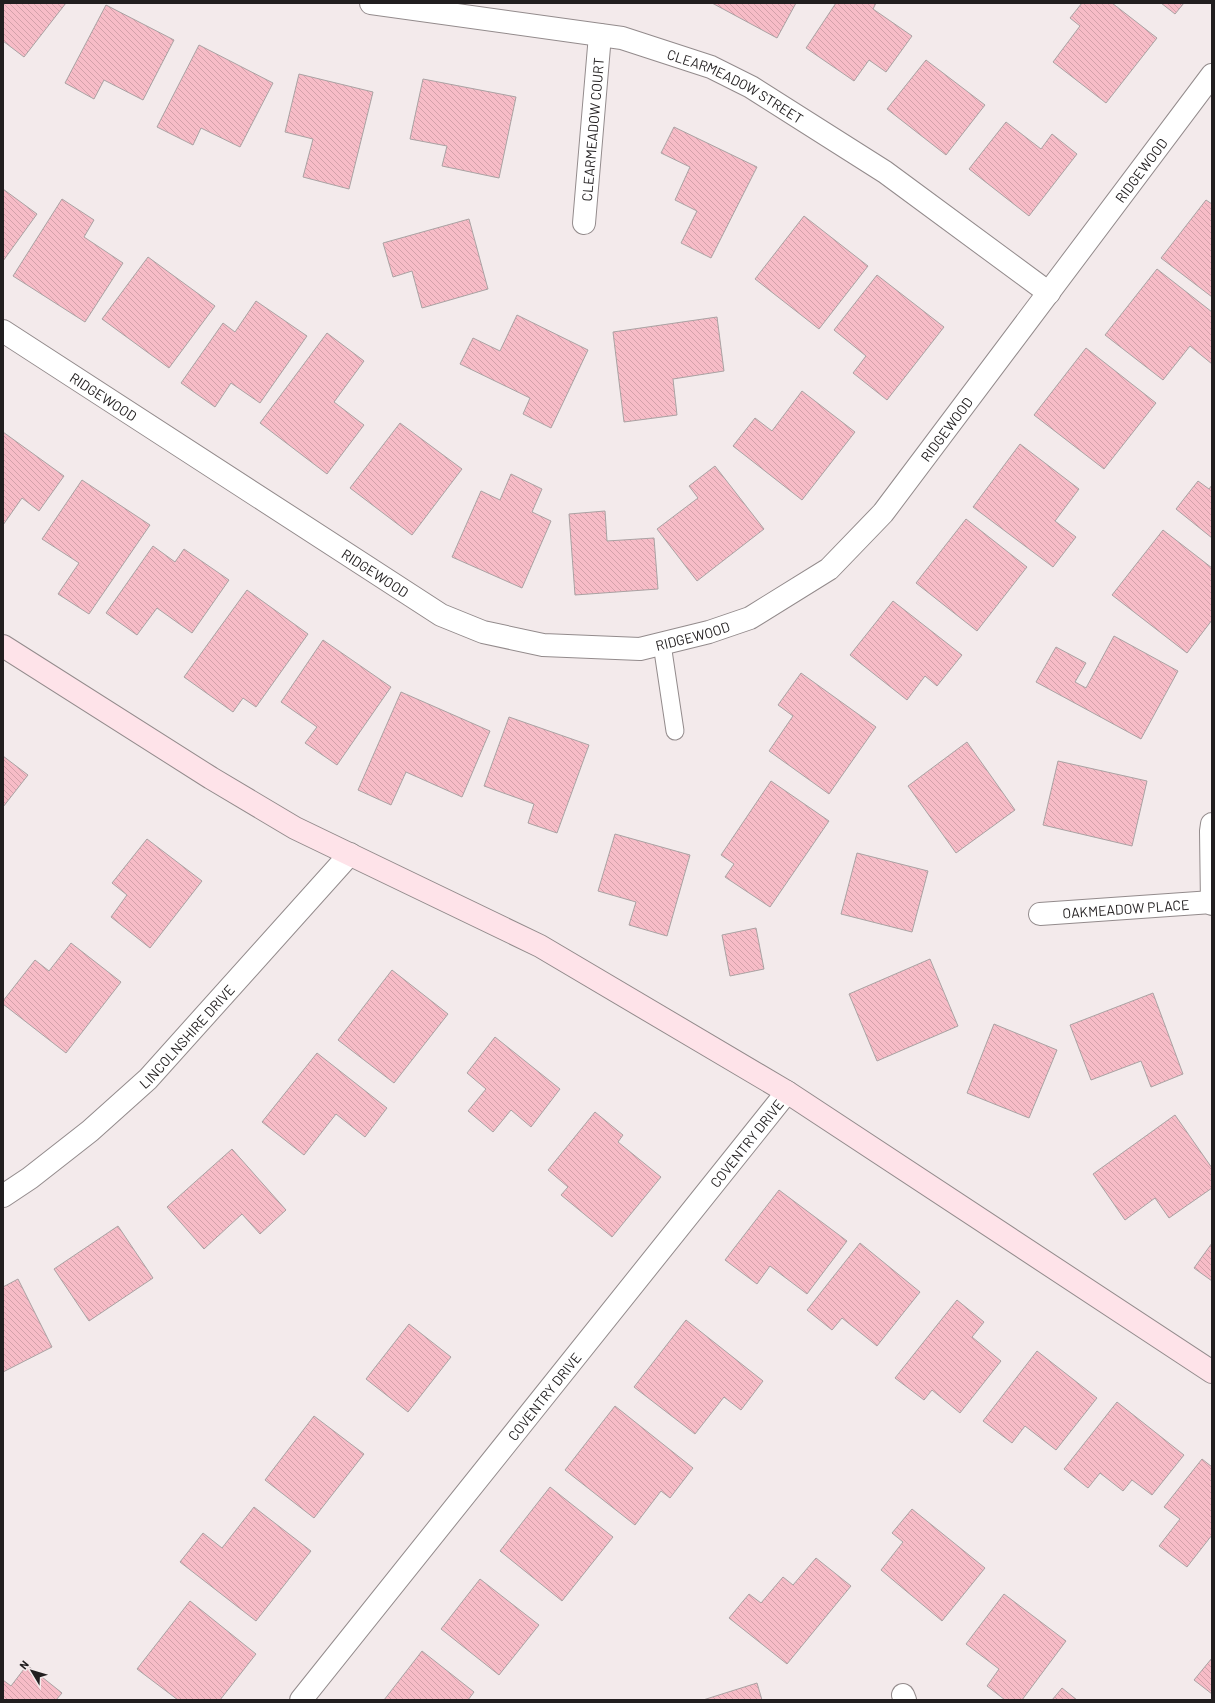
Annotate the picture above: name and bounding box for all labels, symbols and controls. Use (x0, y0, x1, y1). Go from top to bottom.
street label: CLEARMEADOW STREET (665, 45, 807, 127)
street label: CLEARMEADOW COURT (577, 57, 607, 202)
street label: RIDGEWOOD (1111, 134, 1170, 206)
street label: RIDGEWOOD (67, 368, 140, 424)
street label: RIDGEWOOD (916, 393, 976, 465)
street label: RIDGEWOOD (339, 545, 412, 600)
street label: RIDGEWOOD (654, 617, 732, 653)
street label: OAKMEADOW PLACE (1062, 895, 1190, 921)
street label: LINCOLNSHIRE DRIVE (135, 981, 237, 1092)
street label: COVENTRY DRIVE (706, 1096, 786, 1190)
street label: COVENTRY DRIVE (504, 1349, 584, 1444)
north arrow (12, 1651, 52, 1691)
text: N (16, 1658, 31, 1671)

